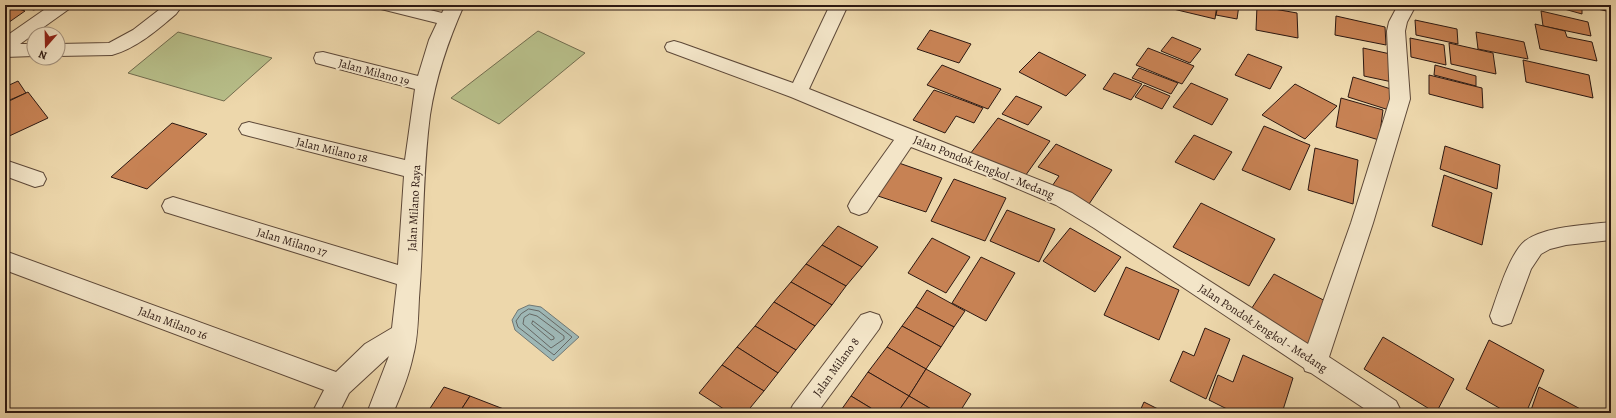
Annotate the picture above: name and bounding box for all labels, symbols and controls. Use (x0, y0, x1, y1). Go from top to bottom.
north arrow (26, 26, 66, 66)
text: N (36, 47, 49, 63)
street label: Jalan Milano 19 (337, 55, 411, 89)
street label: Jalan Pondok Jengkol - Medang (911, 131, 1057, 203)
street label: Jalan Milano 18 (294, 133, 370, 167)
street label: Jalan Milano Raya (404, 164, 424, 252)
street label: Jalan Milano 17 (255, 224, 330, 261)
street label: Jalan Pondok Jengkol - Medang (1195, 280, 1331, 376)
street label: Jalan Milano 16 (136, 302, 210, 344)
street label: Jalan Milano 8 (809, 334, 863, 400)

